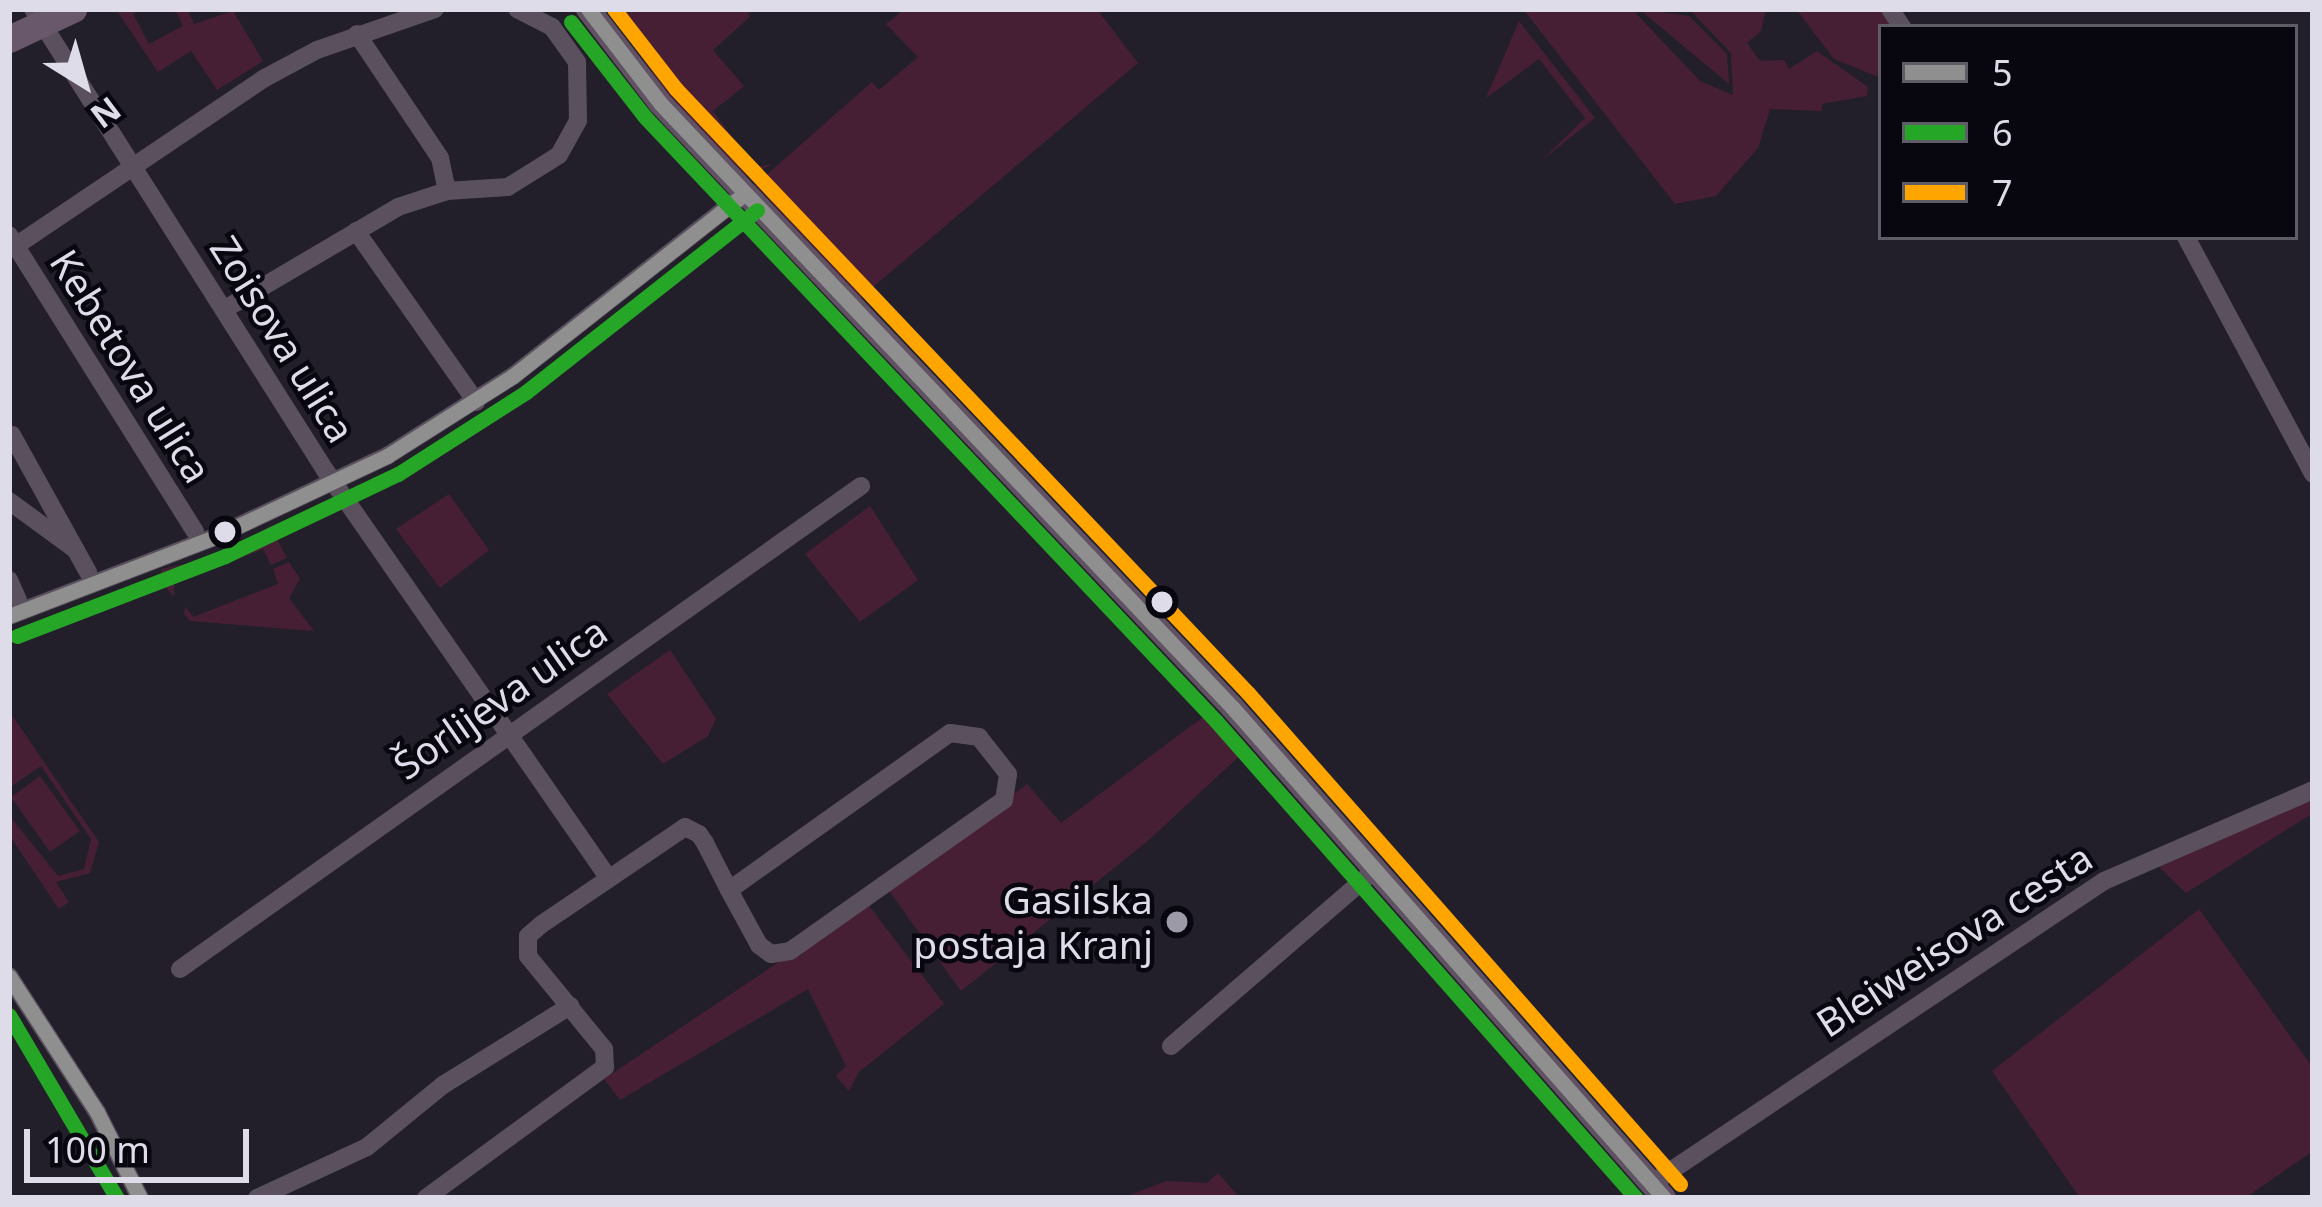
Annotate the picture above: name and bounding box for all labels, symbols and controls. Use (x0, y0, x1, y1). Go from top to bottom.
north arrow (24, 24, 144, 144)
legend (1878, 24, 2298, 240)
text: 5 (1992, 48, 2013, 97)
text: N (82, 87, 130, 139)
text: 6 (1992, 108, 2013, 157)
text: 7 (1992, 168, 2013, 217)
street label: Zoisova ulica (201, 227, 365, 451)
street label: Kebetova ulica (41, 241, 221, 491)
unlabelled marker (214, 521, 236, 543)
unlabelled marker (1151, 591, 1173, 613)
street label: Šorlijeva ulica (385, 607, 615, 789)
street label: Bleiweisova cesta (1808, 834, 2100, 1046)
place label: Gasilska postaja Kranj (913, 877, 1153, 968)
marker: Gasilska postaja Kranj (1164, 909, 1190, 935)
scale bar (30, 1105, 255, 1179)
text: 100 m (45, 1125, 150, 1174)

